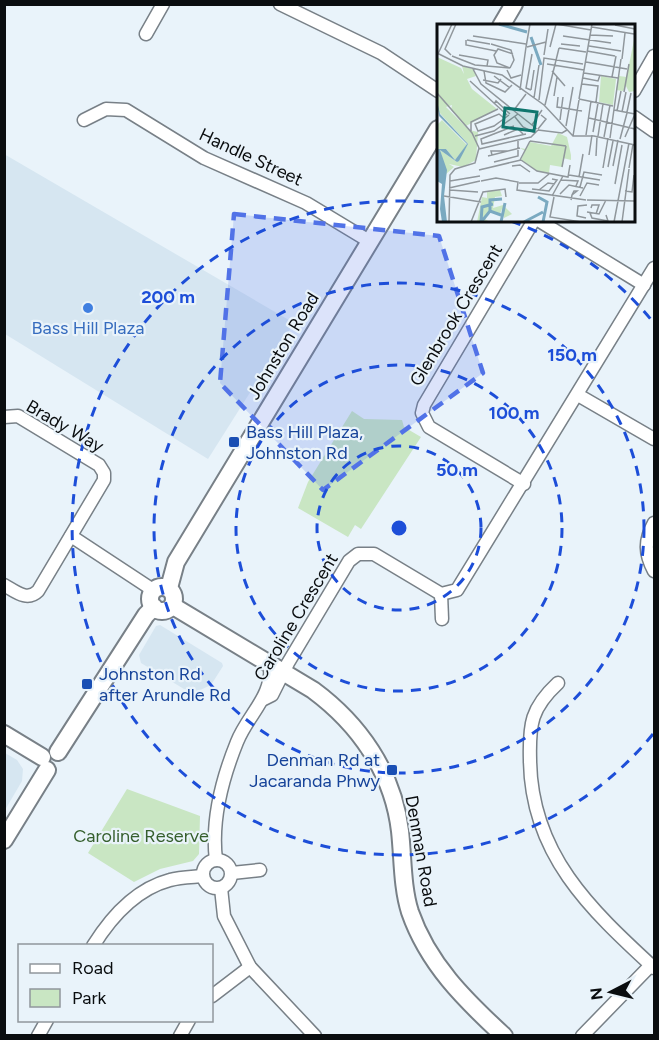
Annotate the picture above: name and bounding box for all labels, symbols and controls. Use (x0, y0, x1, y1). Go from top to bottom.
inset map (437, 24, 635, 222)
street label: Handle Street (196, 123, 307, 191)
street label: Glenbrook Crescent (405, 240, 507, 390)
text: 200 m (141, 286, 195, 308)
street label: Johnston Road (242, 288, 324, 404)
marker: Bass Hill Plaza (81, 301, 95, 315)
place label: Bass Hill Plaza (31, 317, 145, 339)
text: 150 m (547, 344, 597, 366)
street label: Brady Way (22, 395, 108, 457)
text: 100 m (489, 402, 539, 424)
place label: Bass Hill Plaza, Johnston Rd (246, 421, 363, 464)
marker: Bass Hill Plaza, Johnston Rd (227, 435, 241, 449)
text: 50 m (436, 459, 478, 481)
centre of rings (389, 518, 409, 538)
street label: Caroline Crescent (249, 549, 343, 685)
place label: Johnston Rd after Arundle Rd (99, 663, 231, 706)
marker: Johnston Rd after Arundle Rd (80, 677, 94, 691)
place label: Denman Rd at Jacaranda Phwy (249, 749, 381, 792)
marker: Denman Rd at Jacaranda Phwy (385, 763, 399, 777)
street label: Denman Road (400, 794, 442, 908)
park label: Caroline Reserve (73, 825, 209, 847)
legend (18, 944, 213, 1022)
text: Road (72, 957, 113, 979)
north arrow (581, 962, 641, 1022)
text: N (586, 986, 607, 1001)
text: Park (72, 987, 107, 1009)

